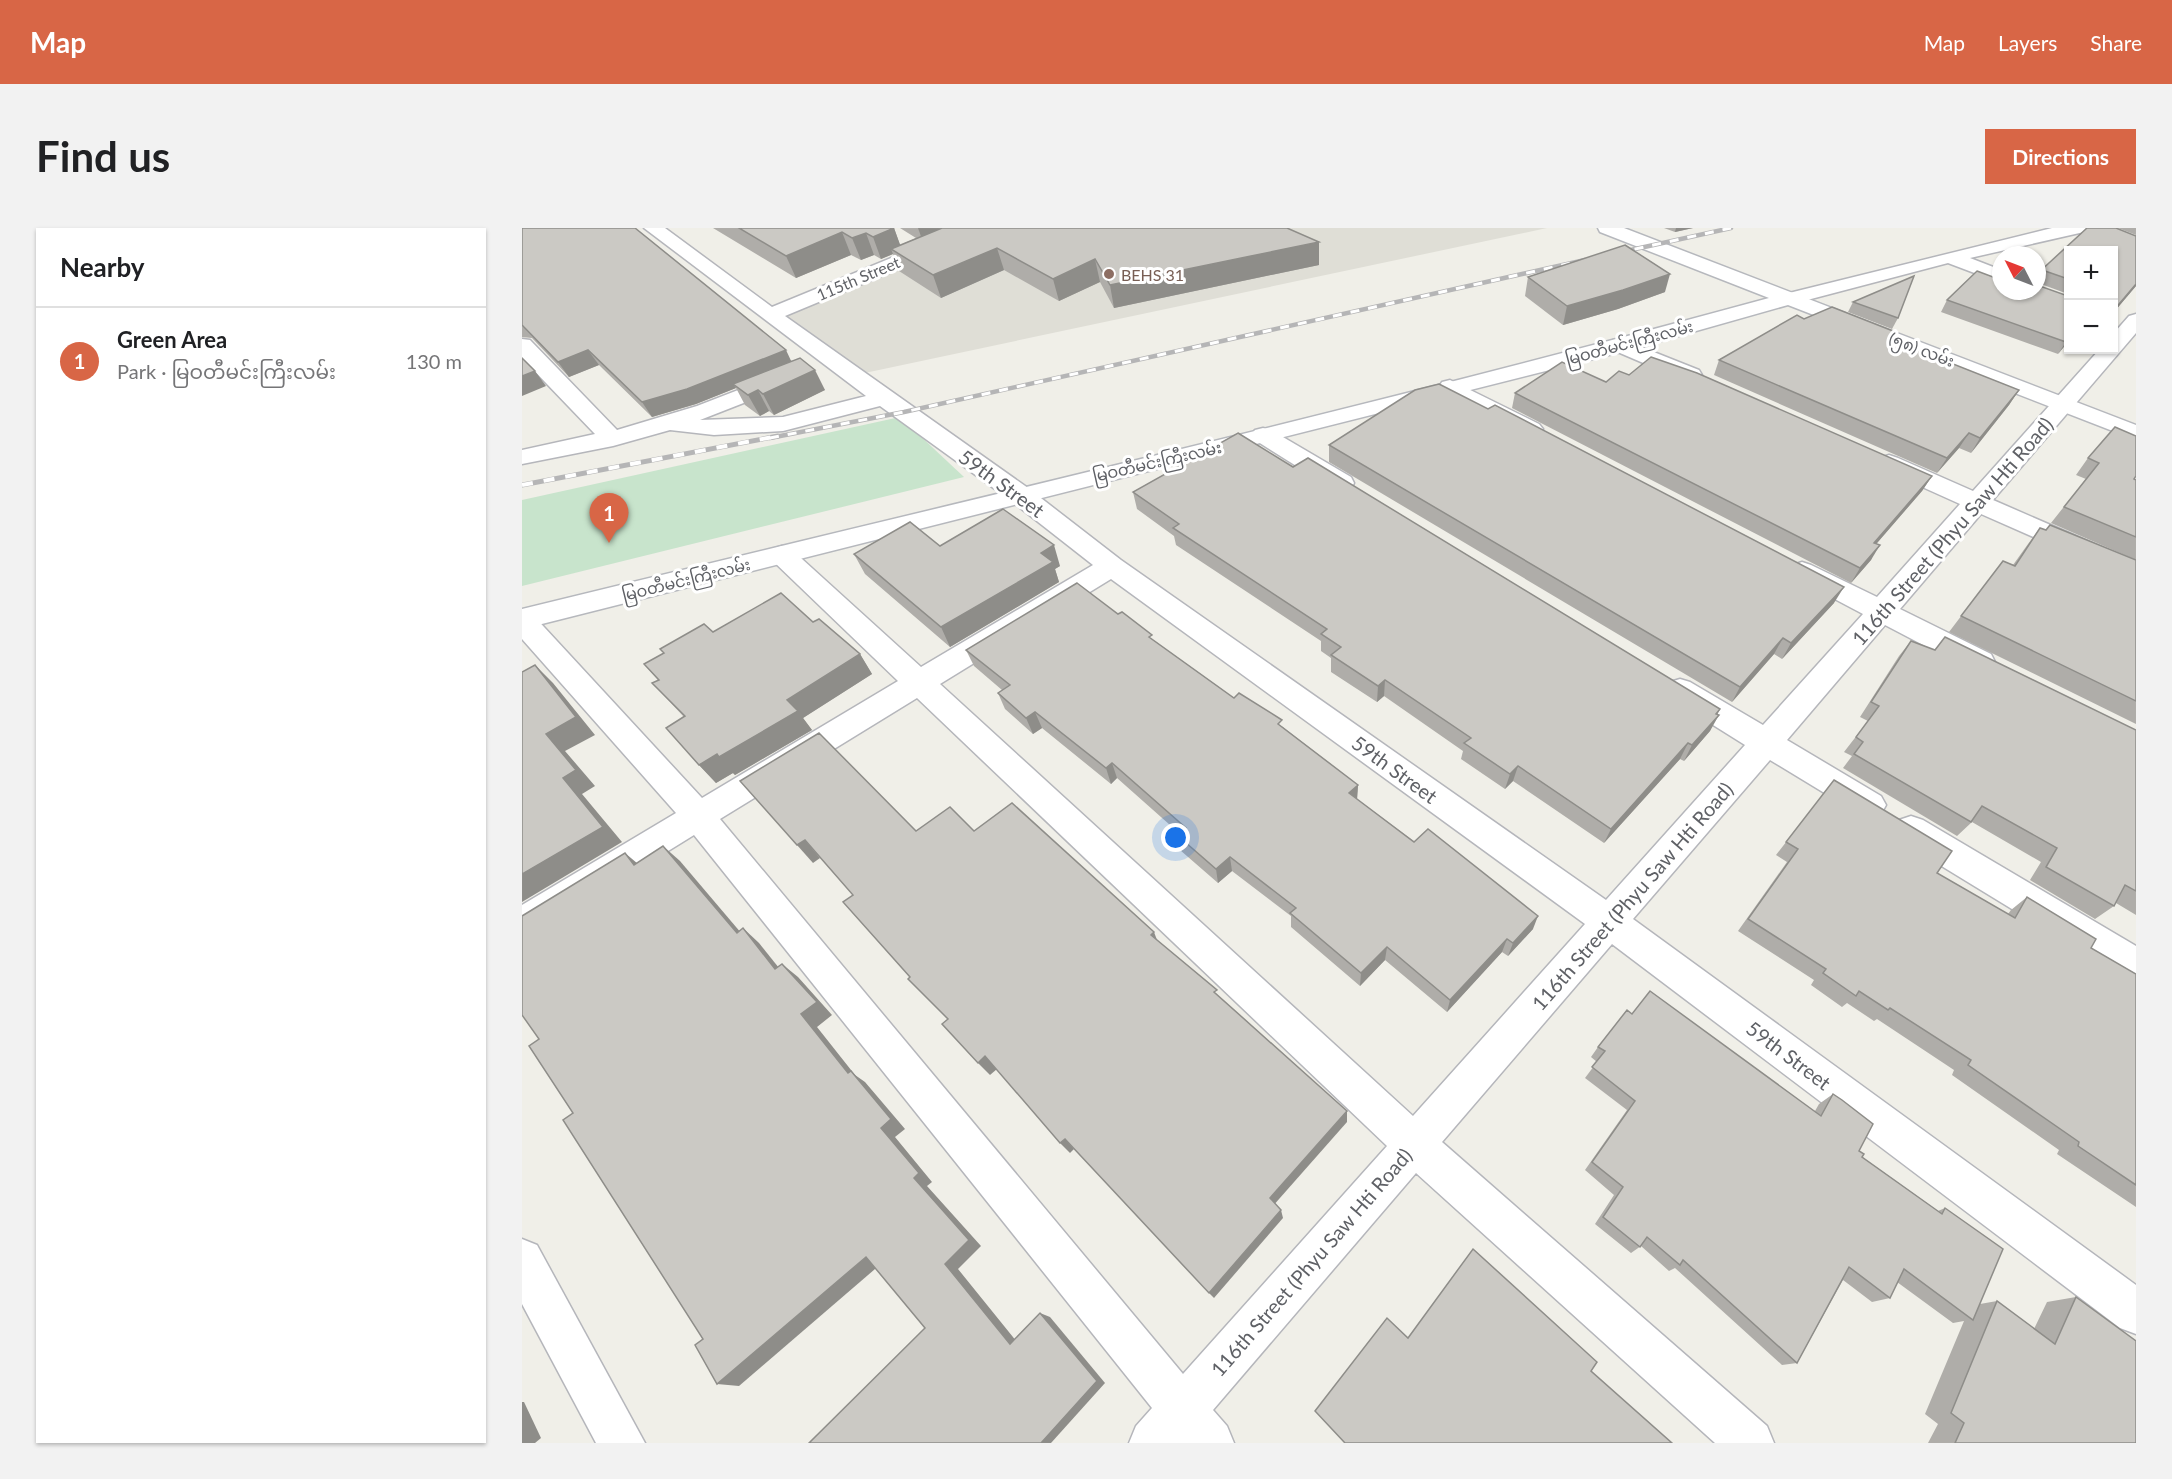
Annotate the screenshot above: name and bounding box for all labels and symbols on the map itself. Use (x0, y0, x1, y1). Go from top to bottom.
north arrow (1992, 246, 2046, 300)
street label: 115th Street (813, 252, 903, 304)
place label: BEHS 31 (1121, 265, 1184, 284)
marker: BEHS 31 (1102, 267, 1116, 281)
street label: မြဝတီမင်းကြီးလမ်း (1563, 315, 1696, 373)
street label: (၅၈) လမ်း (1885, 327, 1958, 375)
street label: 116th Street (Phyu Saw Hti Road) (1847, 412, 2057, 650)
street label: မြဝတီမင်းကြီးလမ်း (1091, 436, 1224, 490)
street label: 59th Street (955, 444, 1049, 522)
pin: 1 (590, 494, 628, 543)
street label: မြဝတီမင်းကြီးလမ်း (620, 553, 753, 609)
street label: 59th Street (1348, 730, 1442, 808)
street label: 116th Street (Phyu Saw Hti Road) (1527, 777, 1737, 1015)
your location (1161, 823, 1190, 852)
street label: 59th Street (1742, 1016, 1836, 1094)
street label: 116th Street (Phyu Saw Hti Road) (1206, 1143, 1416, 1381)

